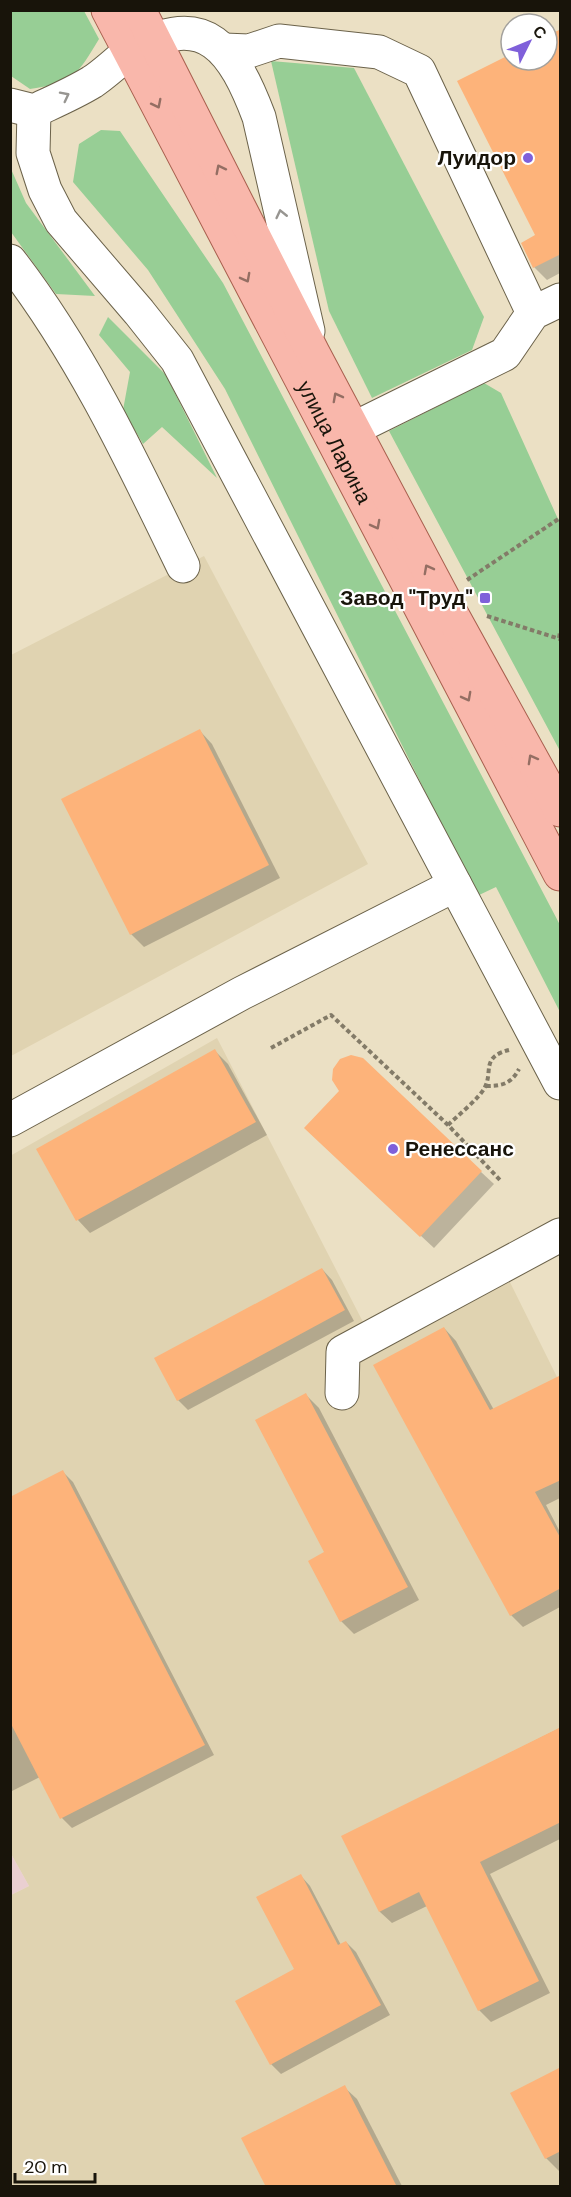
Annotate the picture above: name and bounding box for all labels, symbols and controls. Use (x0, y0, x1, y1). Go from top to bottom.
north arrow (499, 12, 559, 72)
text: С (528, 21, 552, 44)
one-way arrow (58, 91, 69, 103)
one-way arrow (150, 98, 161, 109)
place label: Луидор (438, 144, 516, 172)
marker: Луидор (521, 151, 535, 165)
one-way arrow (216, 165, 228, 176)
one-way arrow (275, 209, 288, 219)
one-way arrow (239, 272, 250, 282)
street label: улица Ларина (290, 376, 378, 509)
one-way arrow (333, 393, 344, 403)
one-way arrow (369, 518, 380, 529)
one-way arrow (424, 565, 435, 576)
place label: Завод "Труд" (340, 584, 473, 612)
marker: Завод "Труд" (478, 591, 492, 605)
one-way arrow (460, 691, 471, 701)
one-way arrow (528, 754, 539, 765)
place label: Ренессанс (405, 1135, 514, 1163)
marker: Ренессанс (386, 1142, 400, 1156)
scale bar (15, 2146, 94, 2184)
text: 20 m (24, 2155, 67, 2179)

